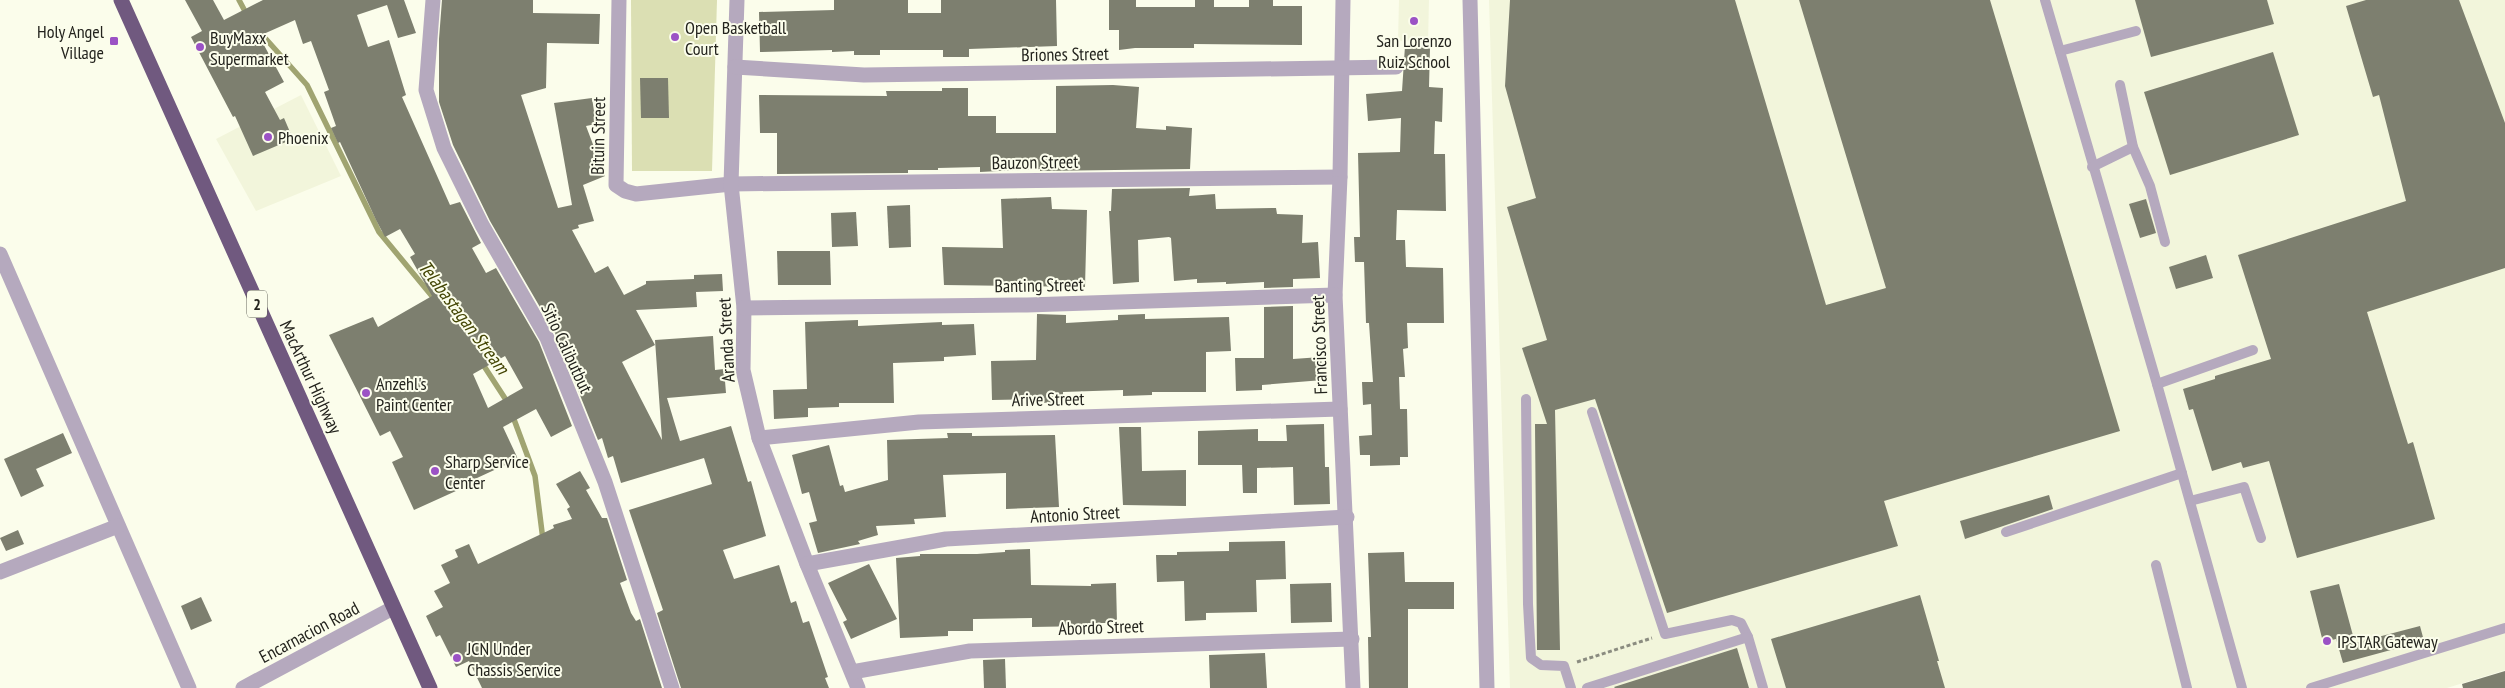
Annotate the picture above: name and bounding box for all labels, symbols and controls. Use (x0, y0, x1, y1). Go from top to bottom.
marker: San Lorenzo Ruiz School (1408, 15, 1420, 27)
place label: Open Basketball Court (685, 16, 787, 60)
place label: Holy Angel Village (37, 20, 105, 64)
place label: BuyMaxx Supermarket (210, 26, 289, 70)
place label: San Lorenzo Ruiz School (1376, 29, 1452, 73)
marker: Open Basketball Court (669, 31, 681, 43)
marker: Holy Angel Village (108, 35, 120, 47)
marker: BuyMaxx Supermarket (194, 41, 206, 53)
street label: Briones Street (1021, 42, 1109, 66)
street label: Bituin Street (586, 97, 610, 175)
place label: Phoenix (278, 126, 329, 149)
marker: Phoenix (262, 131, 274, 143)
street label: Bauzon Street (992, 150, 1078, 174)
water label: Telabastagan Stream (413, 255, 516, 380)
street label: Banting Street (994, 273, 1084, 297)
road number: 2 (247, 290, 267, 318)
street label: Francisco Street (1306, 295, 1332, 395)
street label: Aranda Street (712, 297, 740, 383)
street label: Sitio Calibutbut (536, 299, 598, 397)
street label: MacArthur Highway (275, 317, 347, 437)
place label: Anzehl's Paint Center (376, 372, 452, 416)
marker: Anzehl's Paint Center (360, 387, 372, 399)
street label: Arive Street (1011, 387, 1085, 411)
place label: Sharp Service Center (445, 450, 529, 494)
marker: Sharp Service Center (429, 465, 441, 477)
street label: Antonio Street (1030, 500, 1120, 528)
street label: Encarnacion Road (255, 596, 363, 668)
street label: Abordo Street (1058, 614, 1144, 640)
place label: IPSTAR Gateway (2337, 630, 2438, 653)
marker: IPSTAR Gateway (2321, 635, 2333, 647)
place label: JCN Under Chassis Service (466, 637, 561, 681)
marker: JCN Under Chassis Service (451, 652, 463, 664)

